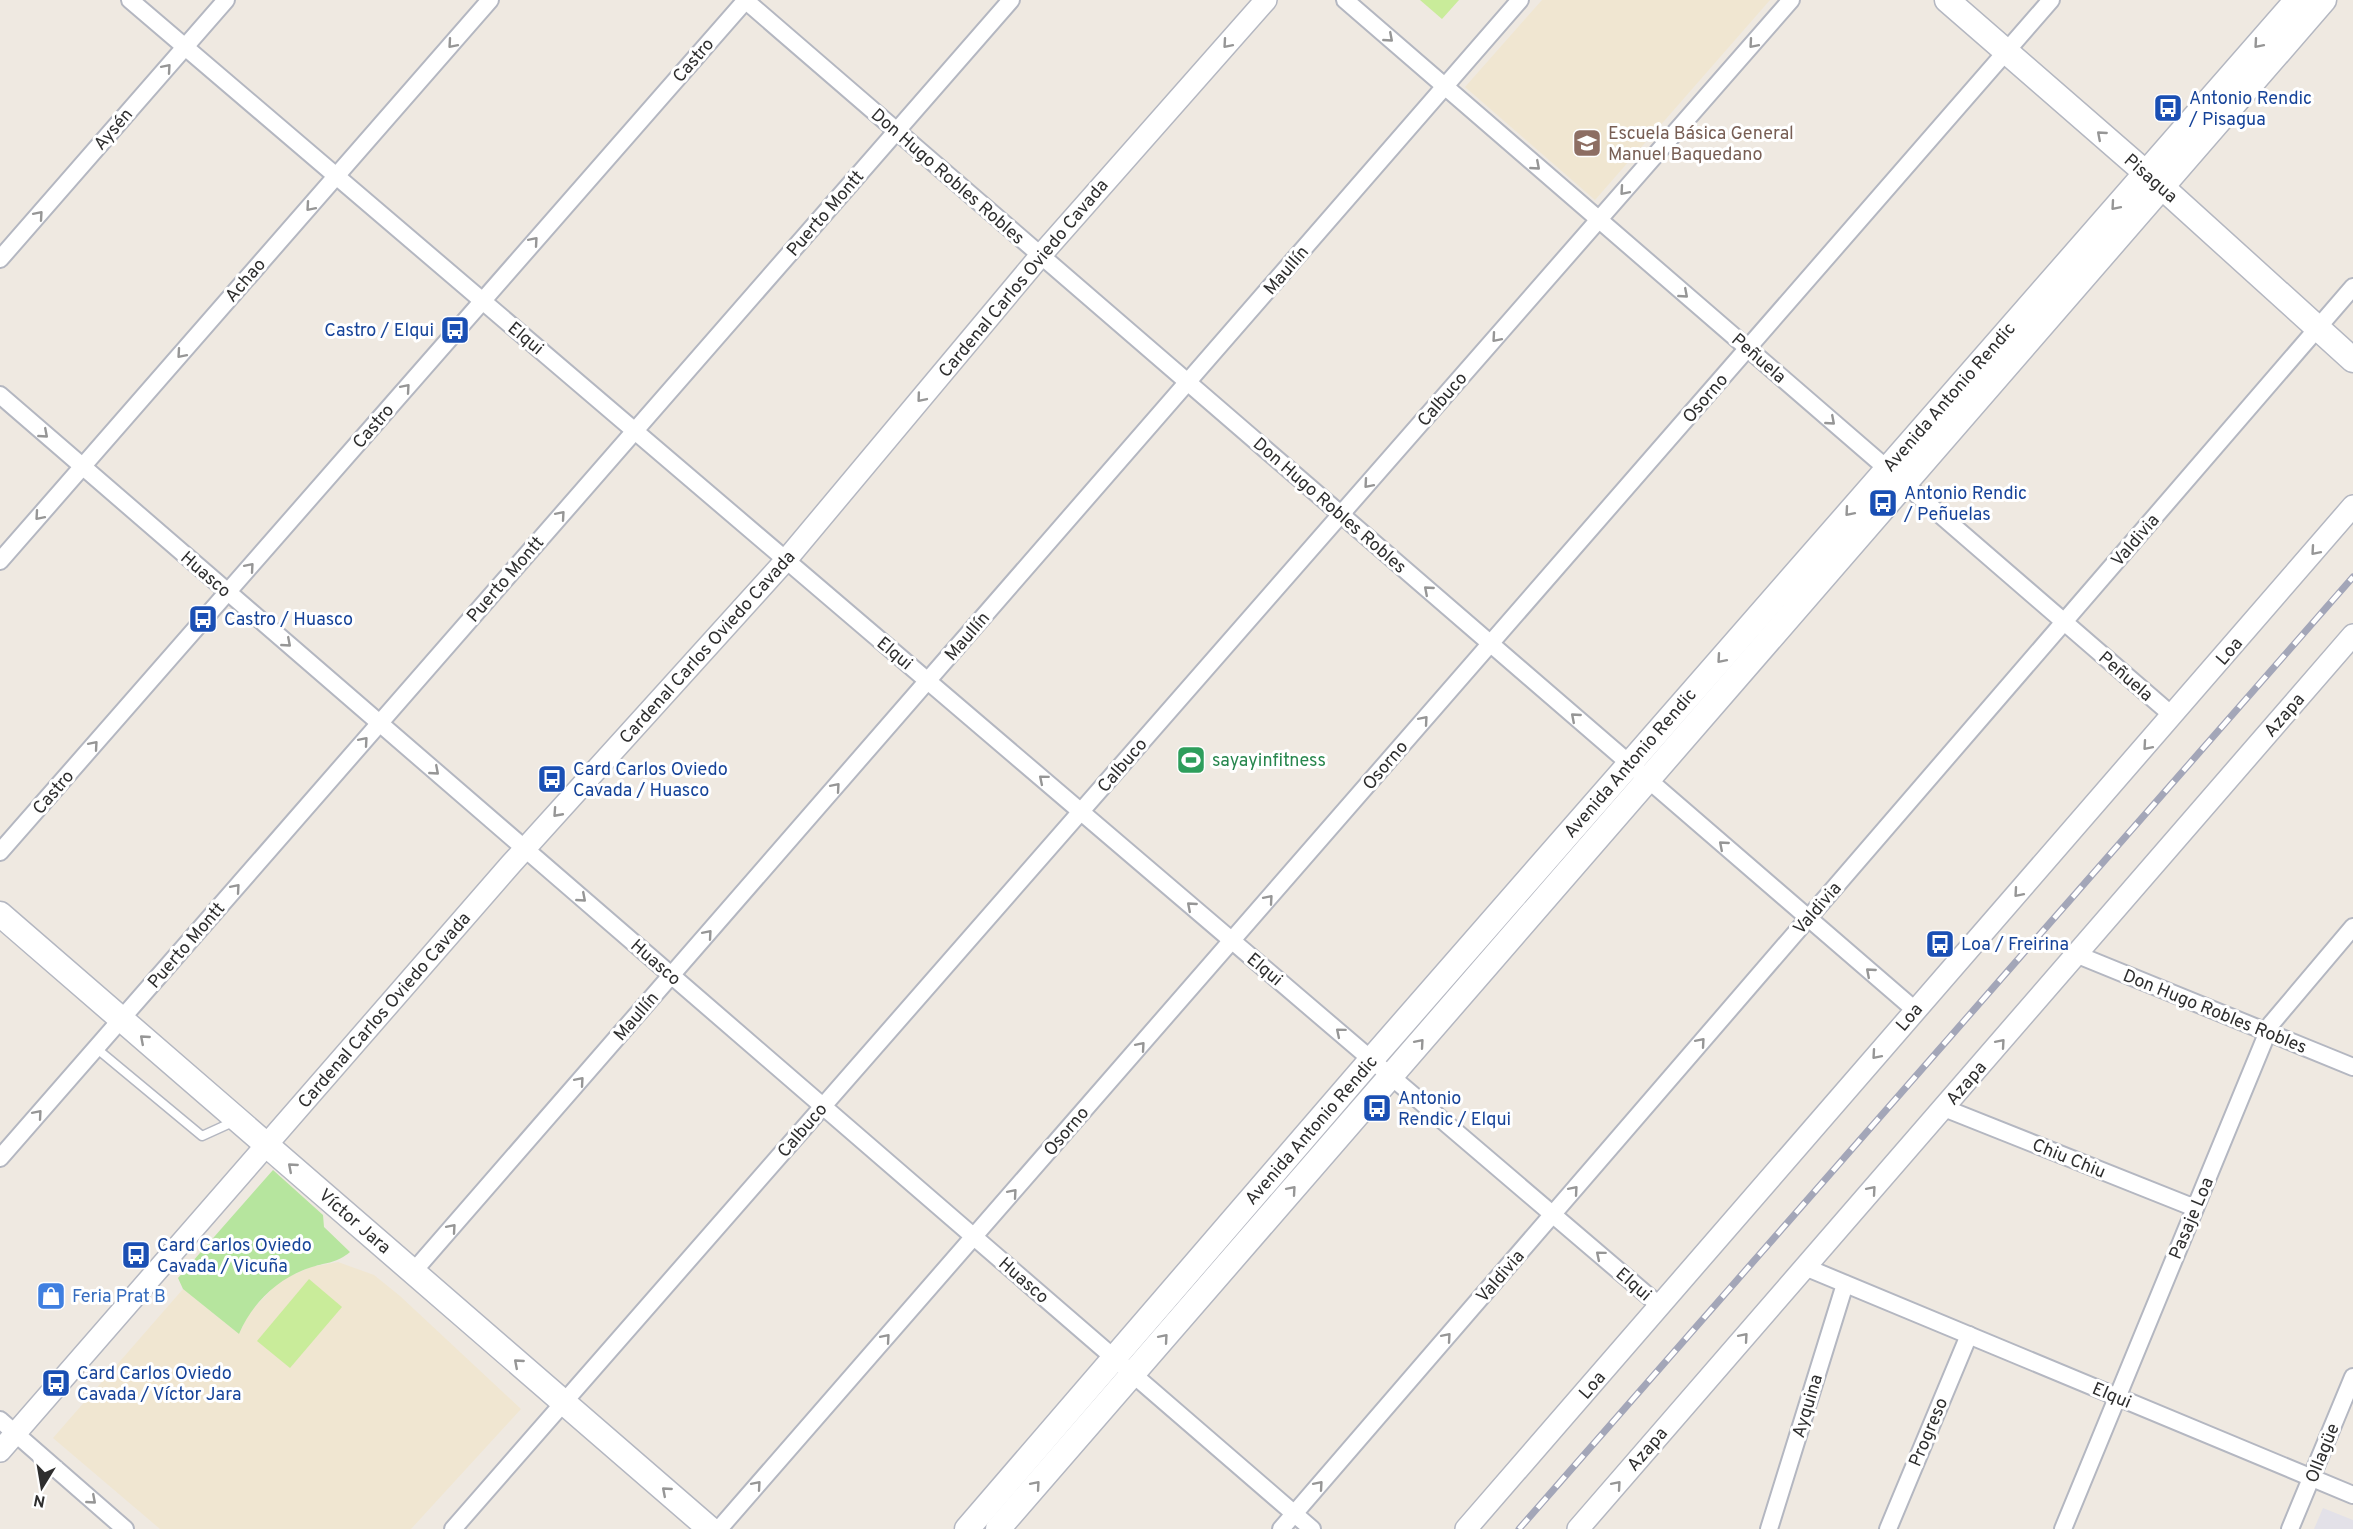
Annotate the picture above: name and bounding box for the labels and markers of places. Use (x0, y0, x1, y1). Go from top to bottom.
place label: Antonio Rendic / Pisagua (2188, 88, 2312, 132)
bus stop icon: Antonio Rendic / Pisagua (2152, 92, 2184, 124)
place label: Escuela Básica General Manuel Baquedano (1608, 123, 1794, 167)
school or university icon: Escuela Básica General Manuel Baquedano (1571, 127, 1603, 159)
bus stop icon: Castro / Elqui (439, 314, 471, 346)
place label: Castro / Elqui (324, 320, 434, 343)
place label: Antonio Rendic / Peñuelas (1903, 483, 2027, 527)
bus stop icon: Antonio Rendic / Peñuelas (1867, 487, 1899, 519)
bus stop icon: Castro / Huasco (187, 603, 219, 635)
place label: Castro / Huasco (224, 609, 353, 632)
sports icon: sayayinfitness (1175, 744, 1207, 776)
place label: sayayinfitness (1212, 750, 1326, 773)
place label: Card Carlos Oviedo Cavada / Huasco (573, 759, 728, 803)
bus stop icon: Card Carlos Oviedo Cavada / Huasco (536, 763, 568, 795)
bus stop icon: Loa / Freirina (1924, 928, 1956, 960)
place label: Loa / Freirina (1961, 934, 2069, 957)
place label: Antonio Rendic / Elqui (1398, 1088, 1511, 1132)
bus stop icon: Antonio Rendic / Elqui (1361, 1092, 1393, 1124)
place label: Card Carlos Oviedo Cavada / Vicuña (157, 1235, 312, 1279)
bus stop icon: Card Carlos Oviedo Cavada / Vicuña (120, 1239, 152, 1271)
shop icon: Feria Prat B (35, 1280, 67, 1312)
place label: Feria Prat B (72, 1286, 166, 1309)
place label: Card Carlos Oviedo Cavada / Víctor Jara (77, 1363, 241, 1407)
bus stop icon: Card Carlos Oviedo Cavada / Víctor Jara (40, 1367, 72, 1399)

